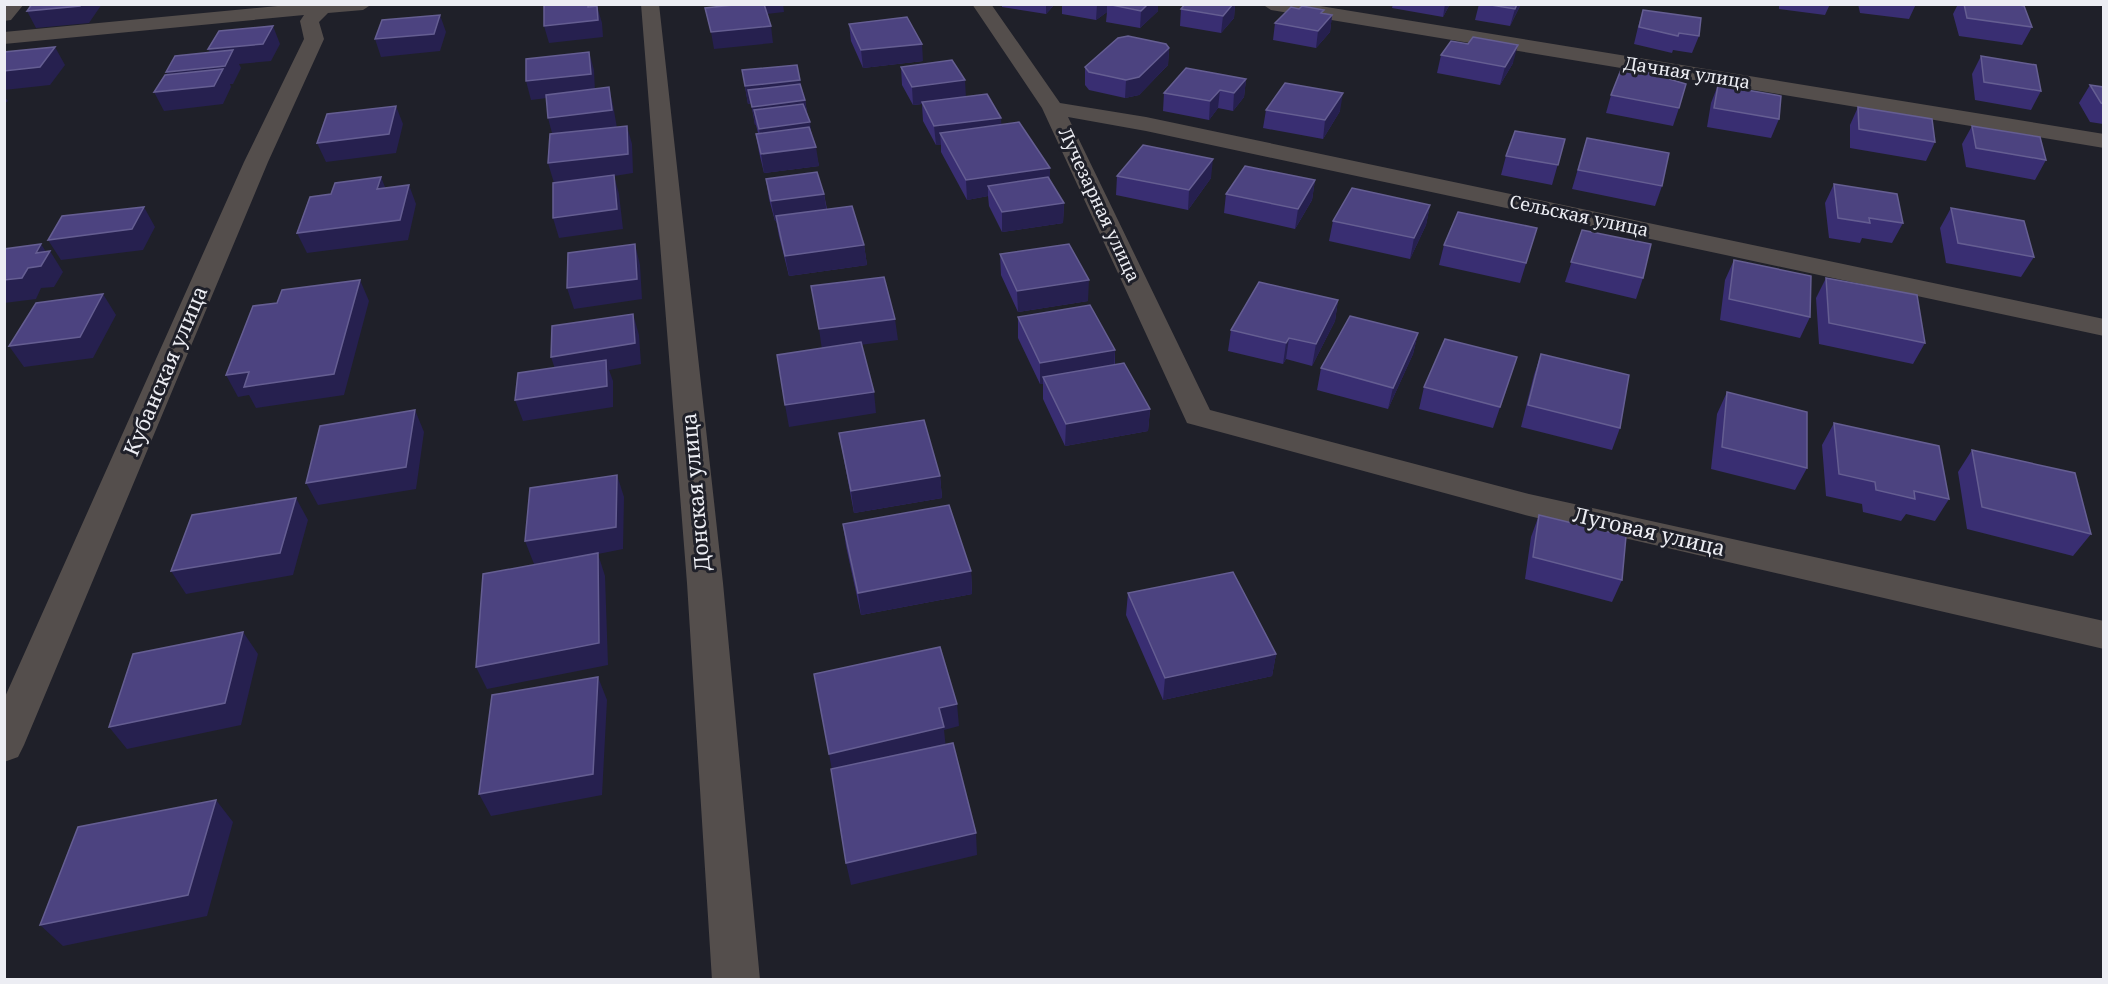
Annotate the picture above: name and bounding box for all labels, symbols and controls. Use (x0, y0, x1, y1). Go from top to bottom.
street label: Дачная улица (1622, 50, 1752, 94)
street label: Лучезарная улица (1054, 124, 1146, 286)
street label: Сельская улица (1507, 189, 1651, 241)
street label: Кубанская улица (117, 281, 214, 460)
street label: Донская улица (674, 412, 716, 572)
street label: Луговая улица (1570, 500, 1728, 562)

